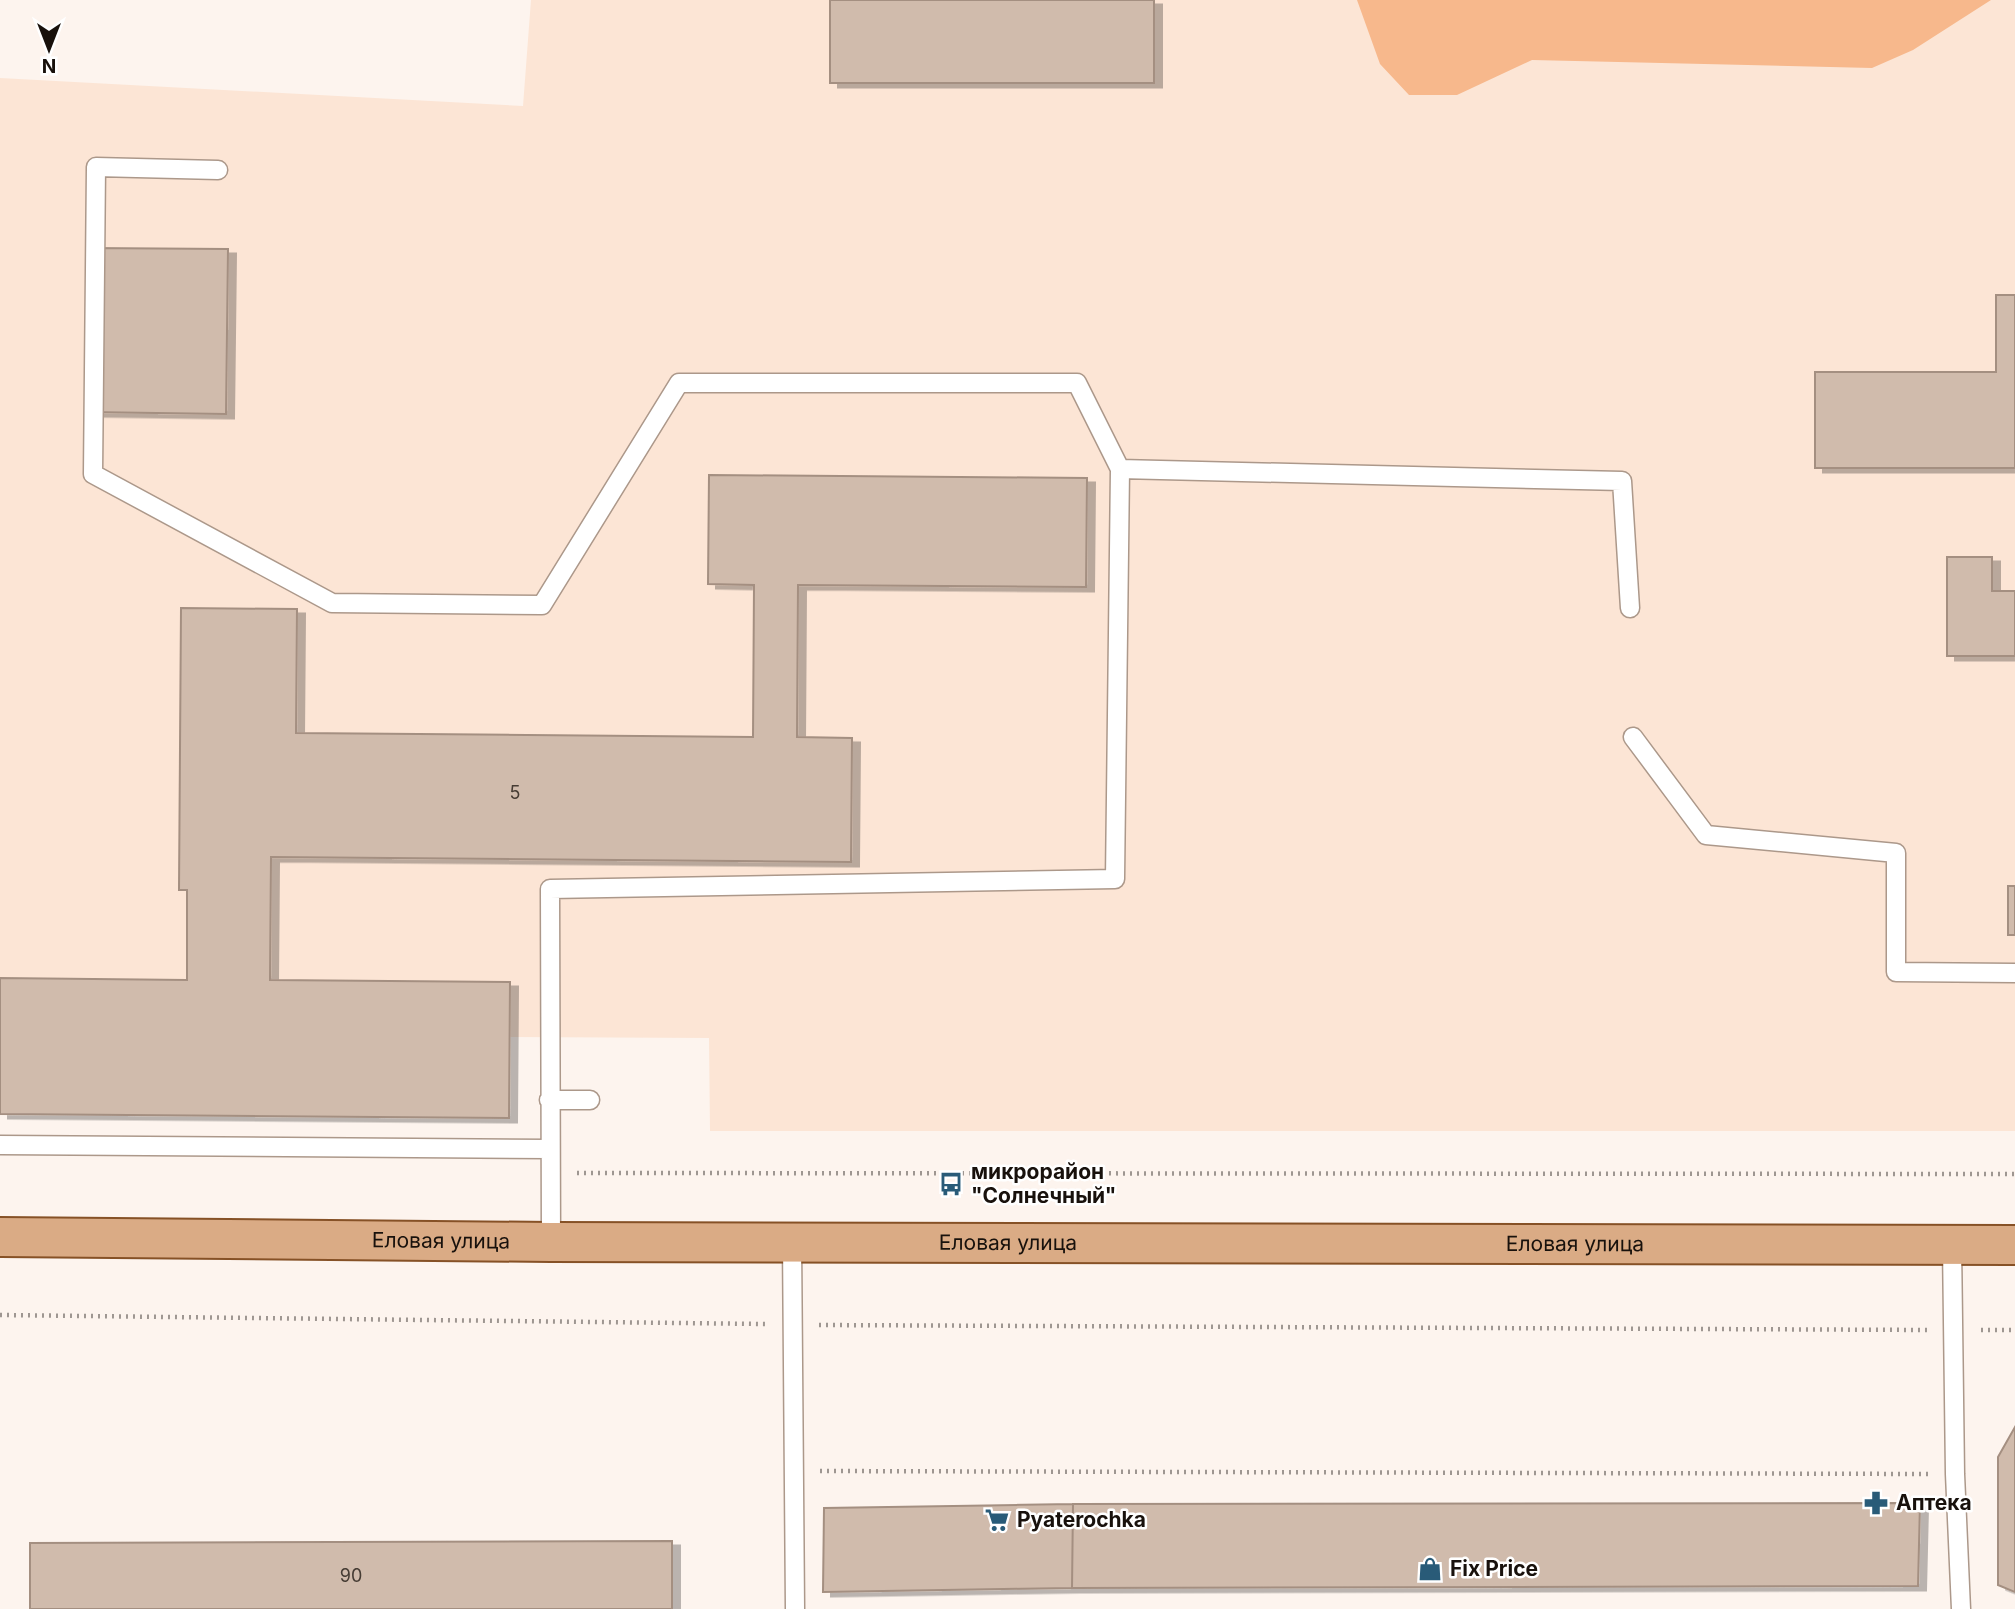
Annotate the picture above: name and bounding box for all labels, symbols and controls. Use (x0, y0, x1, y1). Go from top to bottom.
north arrow (14, 14, 84, 84)
text: N (42, 54, 56, 77)
house number: 5 (510, 782, 520, 803)
place label: микрорайон "Солнечный" (971, 1159, 1116, 1208)
bus stop icon: микрорайон "Солнечный" (937, 1170, 965, 1198)
street label: Еловая улица (372, 1227, 510, 1254)
street label: Еловая улица (939, 1230, 1077, 1255)
street label: Еловая улица (1506, 1231, 1644, 1256)
pharmacy icon: Аптека (1862, 1489, 1890, 1517)
place label: Аптека (1896, 1490, 1972, 1515)
supermarket icon: Pyaterochka (983, 1506, 1011, 1534)
place label: Pyaterochka (1017, 1507, 1146, 1532)
shop icon: Fix Price (1416, 1555, 1444, 1583)
place label: Fix Price (1450, 1556, 1538, 1581)
house number: 90 (340, 1565, 362, 1586)

